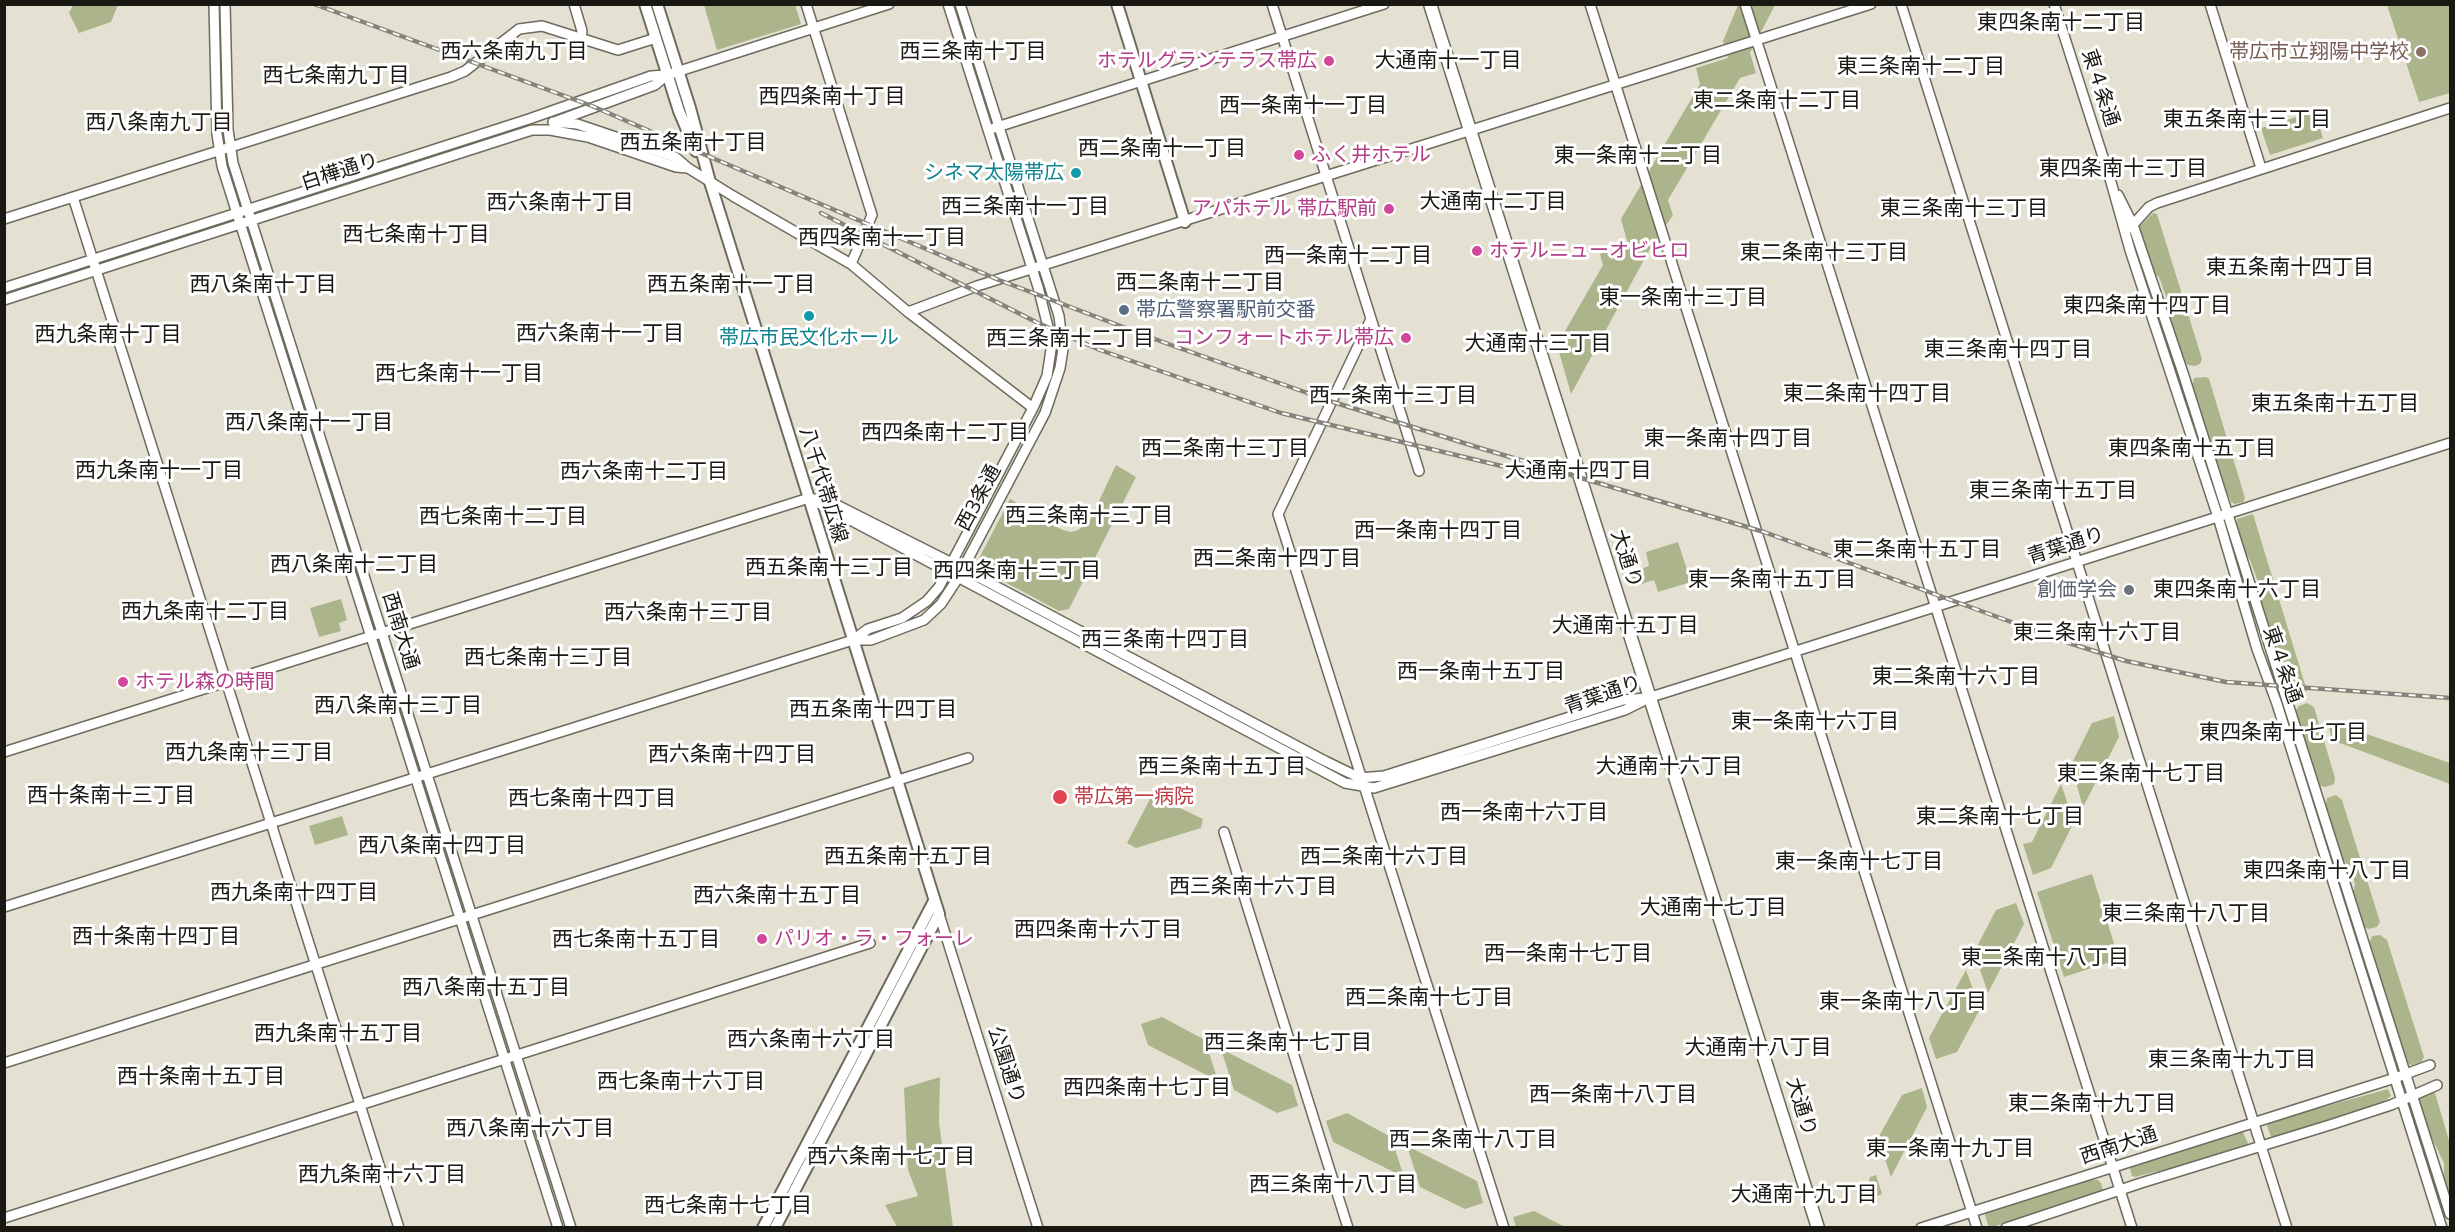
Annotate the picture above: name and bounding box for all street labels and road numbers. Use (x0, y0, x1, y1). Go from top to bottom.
street label: 東４条通 (2076, 46, 2124, 130)
street label: 白樺通り (298, 148, 382, 196)
street label: 八千代帯広線 (794, 424, 852, 546)
street label: 西3条通 (952, 461, 1006, 535)
street label: 青葉通り (2024, 522, 2108, 570)
street label: 大通り (1605, 527, 1647, 591)
street label: 西南大通 (377, 589, 423, 673)
street label: 東４条通 (2258, 623, 2306, 707)
street label: 青葉通り (1561, 671, 1645, 719)
street label: 公園通り (982, 1023, 1030, 1107)
street label: 大通り (1781, 1075, 1821, 1139)
street label: 西南大通 (2077, 1122, 2161, 1170)

